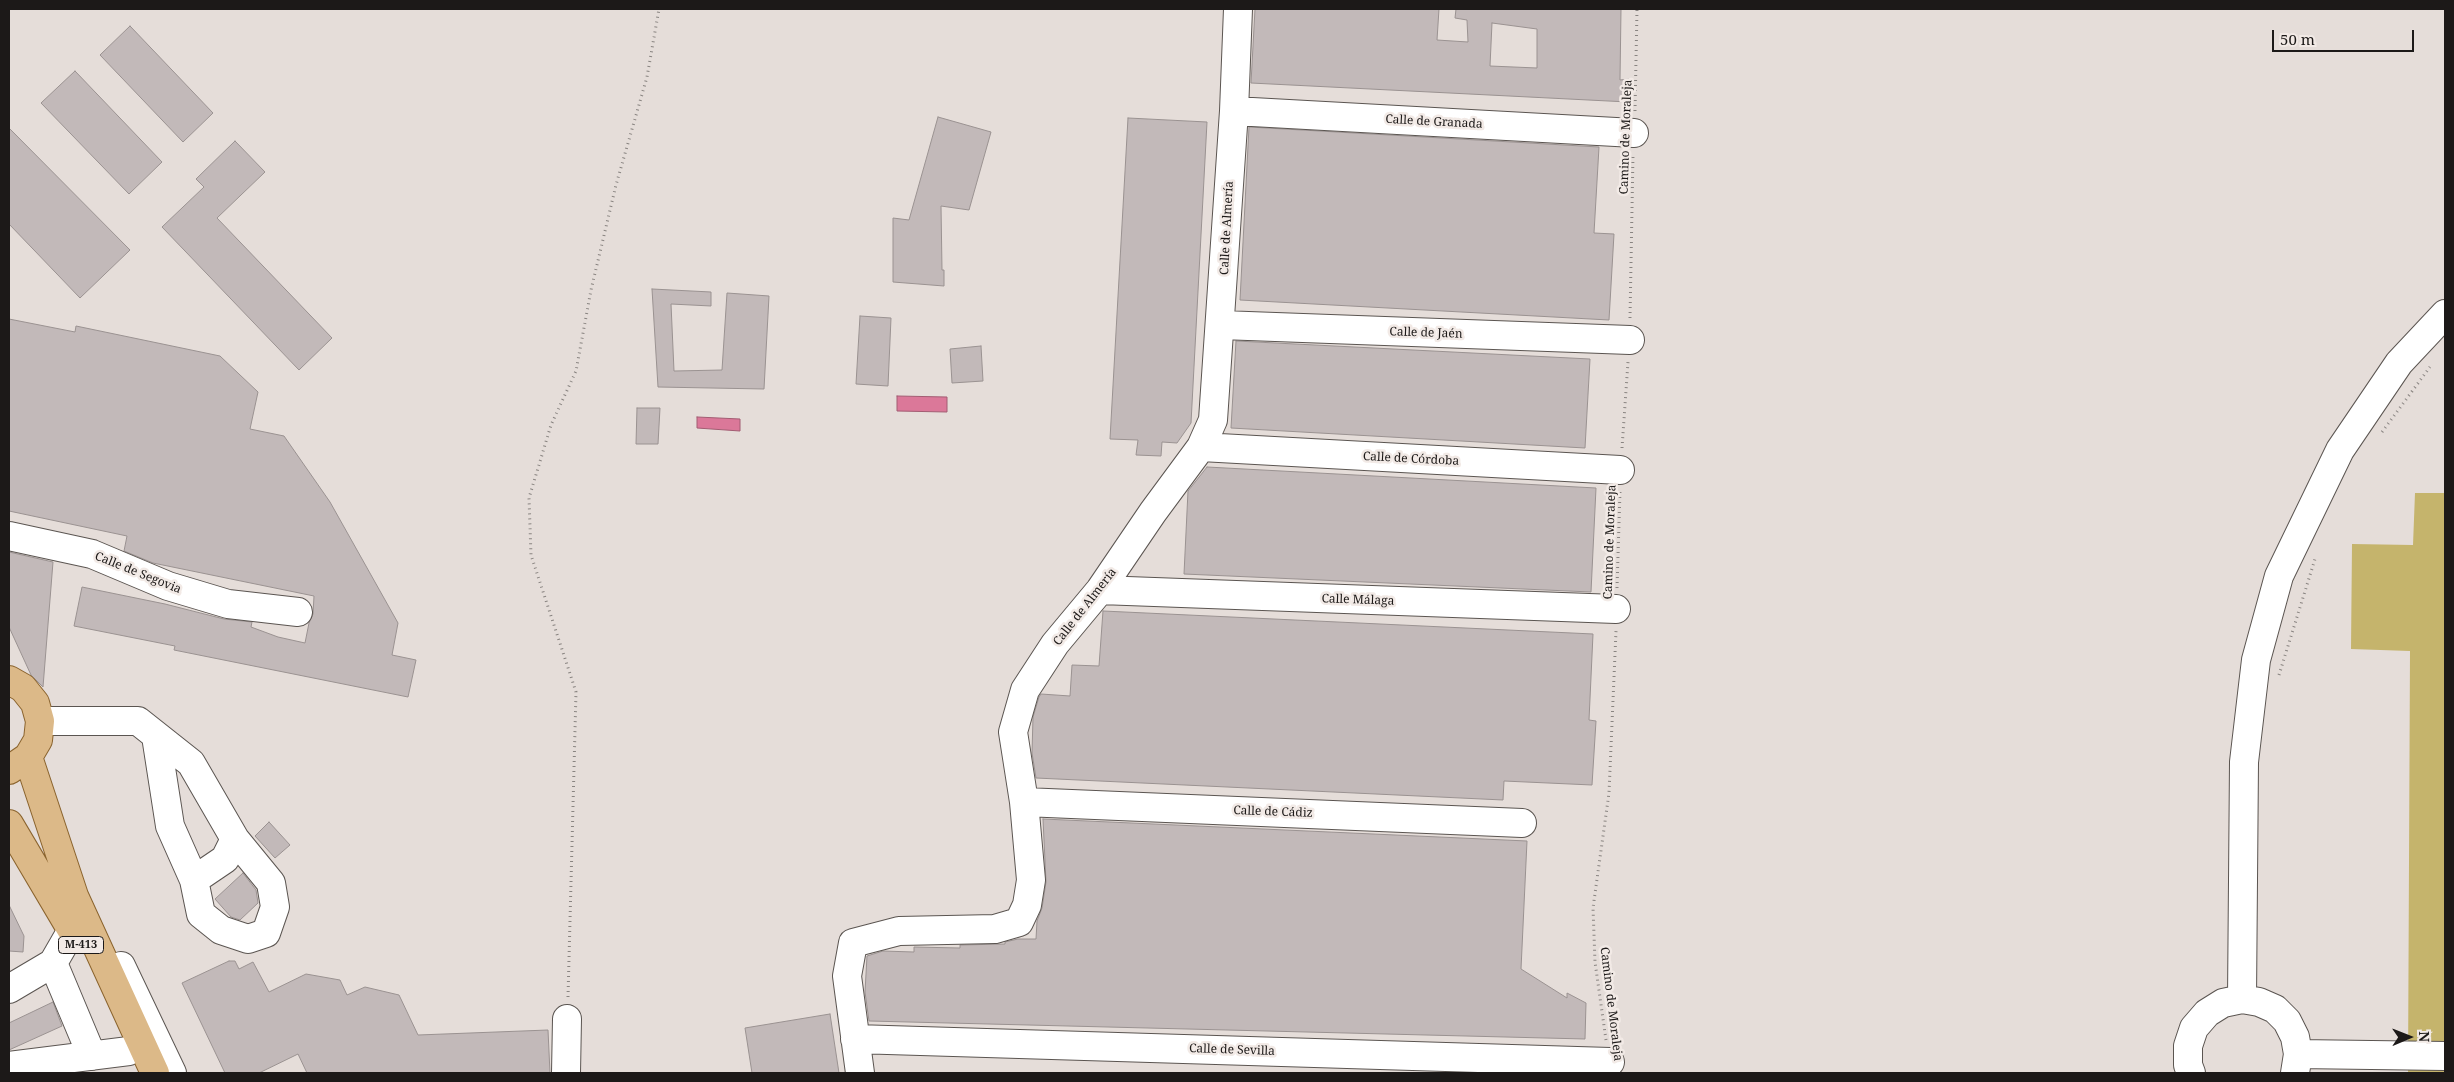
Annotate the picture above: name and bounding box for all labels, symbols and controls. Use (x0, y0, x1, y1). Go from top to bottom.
scale bar (2274, 20, 2416, 52)
text: 50 m (2280, 29, 2315, 49)
street label: Camino de Moraleja (1617, 79, 1635, 195)
street label: Calle de Granada (1385, 112, 1483, 132)
street label: Calle de Almería (1217, 181, 1237, 275)
street label: Calle de Jaén (1389, 325, 1463, 341)
street label: Calle de Córdoba (1363, 449, 1459, 469)
street label: Camino de Moraleja (1601, 484, 1619, 600)
street label: Calle de Segovia (93, 549, 183, 597)
street label: Calle de Almería (1050, 565, 1120, 649)
street label: Calle Málaga (1321, 592, 1395, 608)
street label: Calle de Cádiz (1233, 803, 1313, 821)
road number: M-413 (58, 936, 104, 954)
street label: Camino de Moraleja (1597, 946, 1625, 1062)
north arrow (2384, 1012, 2434, 1062)
text: N (2415, 1031, 2434, 1042)
street label: Calle de Sevilla (1189, 1041, 1275, 1059)

